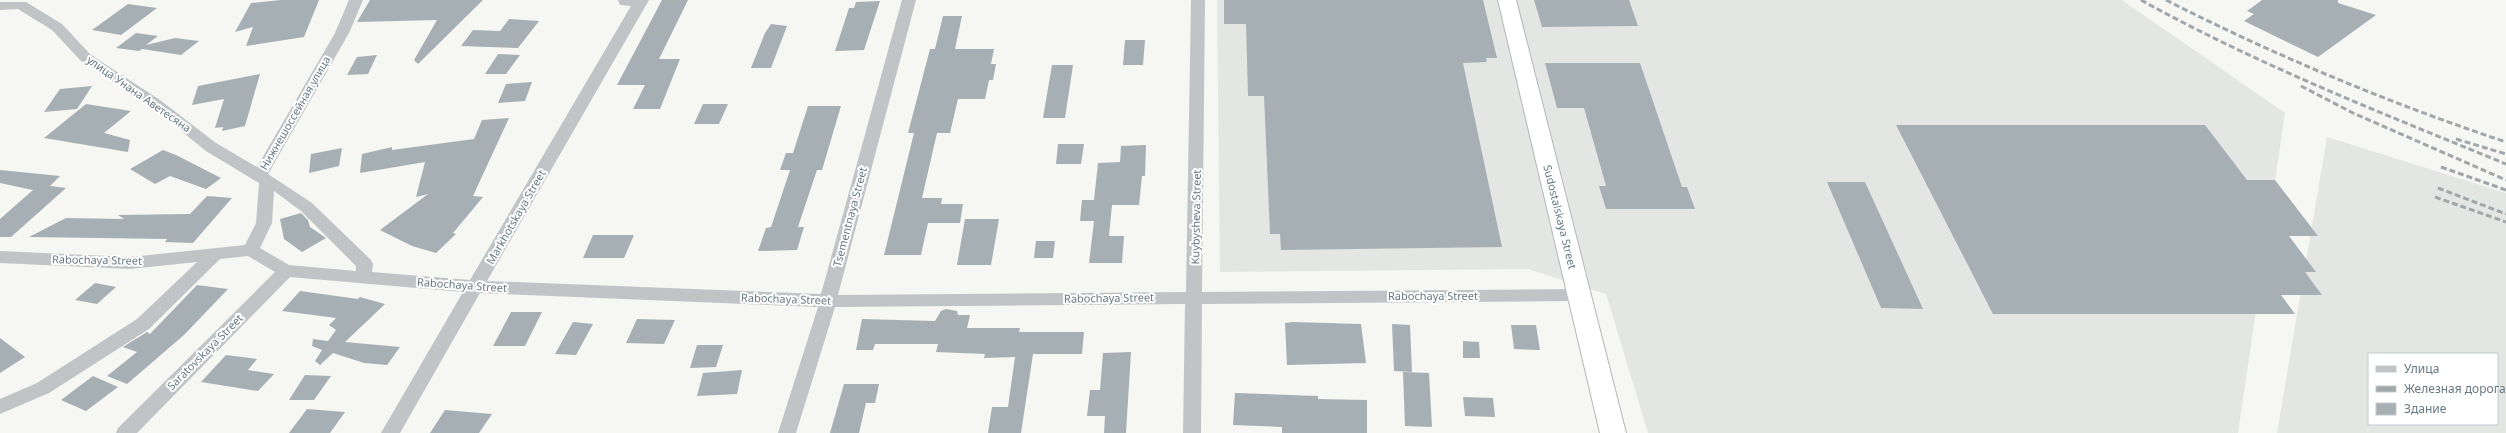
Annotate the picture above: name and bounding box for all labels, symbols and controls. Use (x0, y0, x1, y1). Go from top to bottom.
street label: улица Унана Аветесяна (84, 52, 194, 135)
street label: Нижнешоссейная улица (256, 53, 333, 173)
street label: Sudostalskaya Street (1540, 163, 1581, 271)
street label: Tsementnaya Street (829, 165, 870, 268)
street label: Markhotskaya Street (482, 167, 549, 267)
street label: Kuybysheva Street (1187, 169, 1204, 264)
street label: Rabochaya Street (52, 251, 142, 268)
street label: Rabochaya Street (417, 274, 507, 295)
street label: Rabochaya Street (1388, 288, 1478, 303)
street label: Rabochaya Street (741, 289, 831, 308)
street label: Rabochaya Street (1064, 289, 1154, 306)
street label: Saratovskaya Street (164, 310, 246, 393)
legend (2368, 353, 2498, 425)
text: Улица (2404, 360, 2439, 377)
text: Железная дорога (2404, 380, 2506, 397)
text: Здание (2404, 400, 2447, 417)

